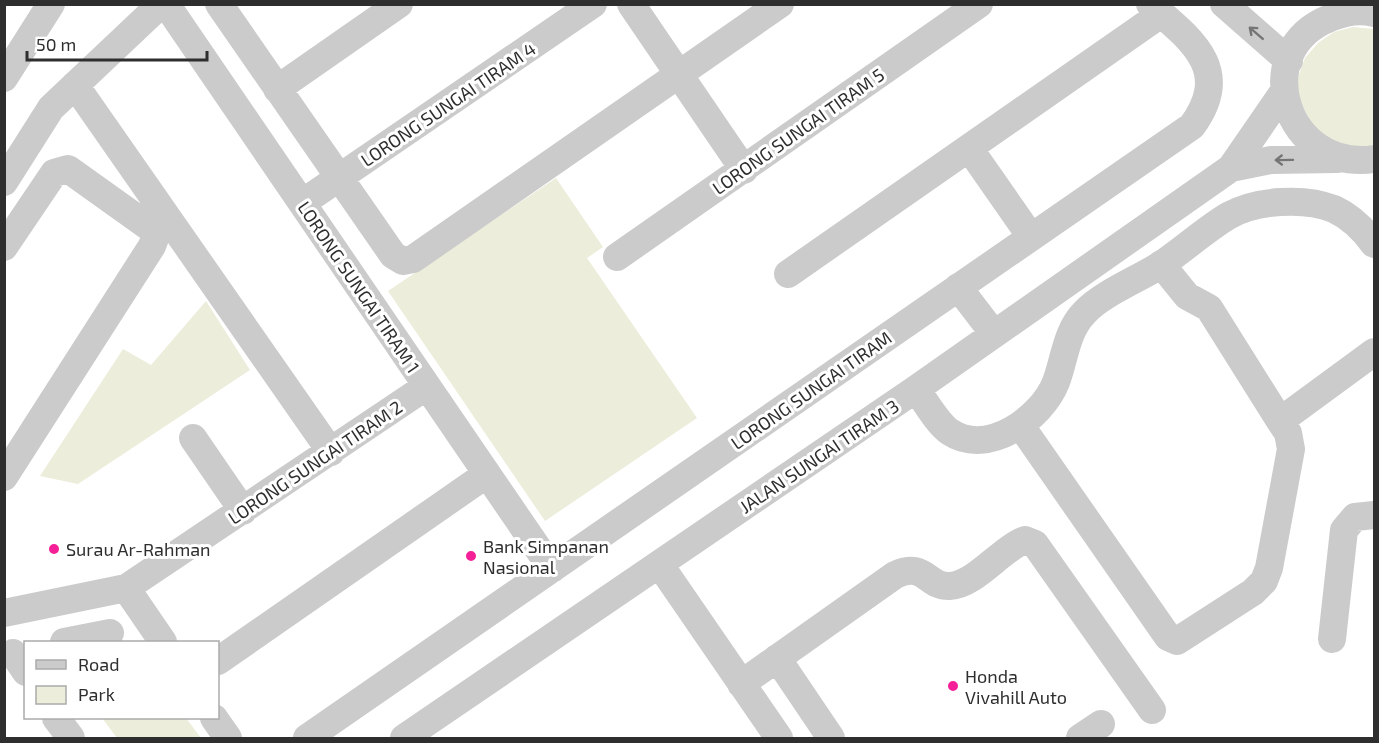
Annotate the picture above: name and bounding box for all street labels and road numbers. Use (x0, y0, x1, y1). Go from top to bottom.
street label: LORONG SUNGAI TIRAM 4 (356, 37, 540, 171)
street label: LORONG SUNGAI TIRAM 5 (708, 63, 888, 199)
street label: LORONG SUNGAI TIRAM 1 (293, 197, 425, 377)
street label: LORONG SUNGAI TIRAM (726, 326, 896, 454)
street label: JALAN SUNGAI TIRAM 3 (735, 394, 903, 518)
street label: LORONG SUNGAI TIRAM 2 (224, 396, 406, 528)

